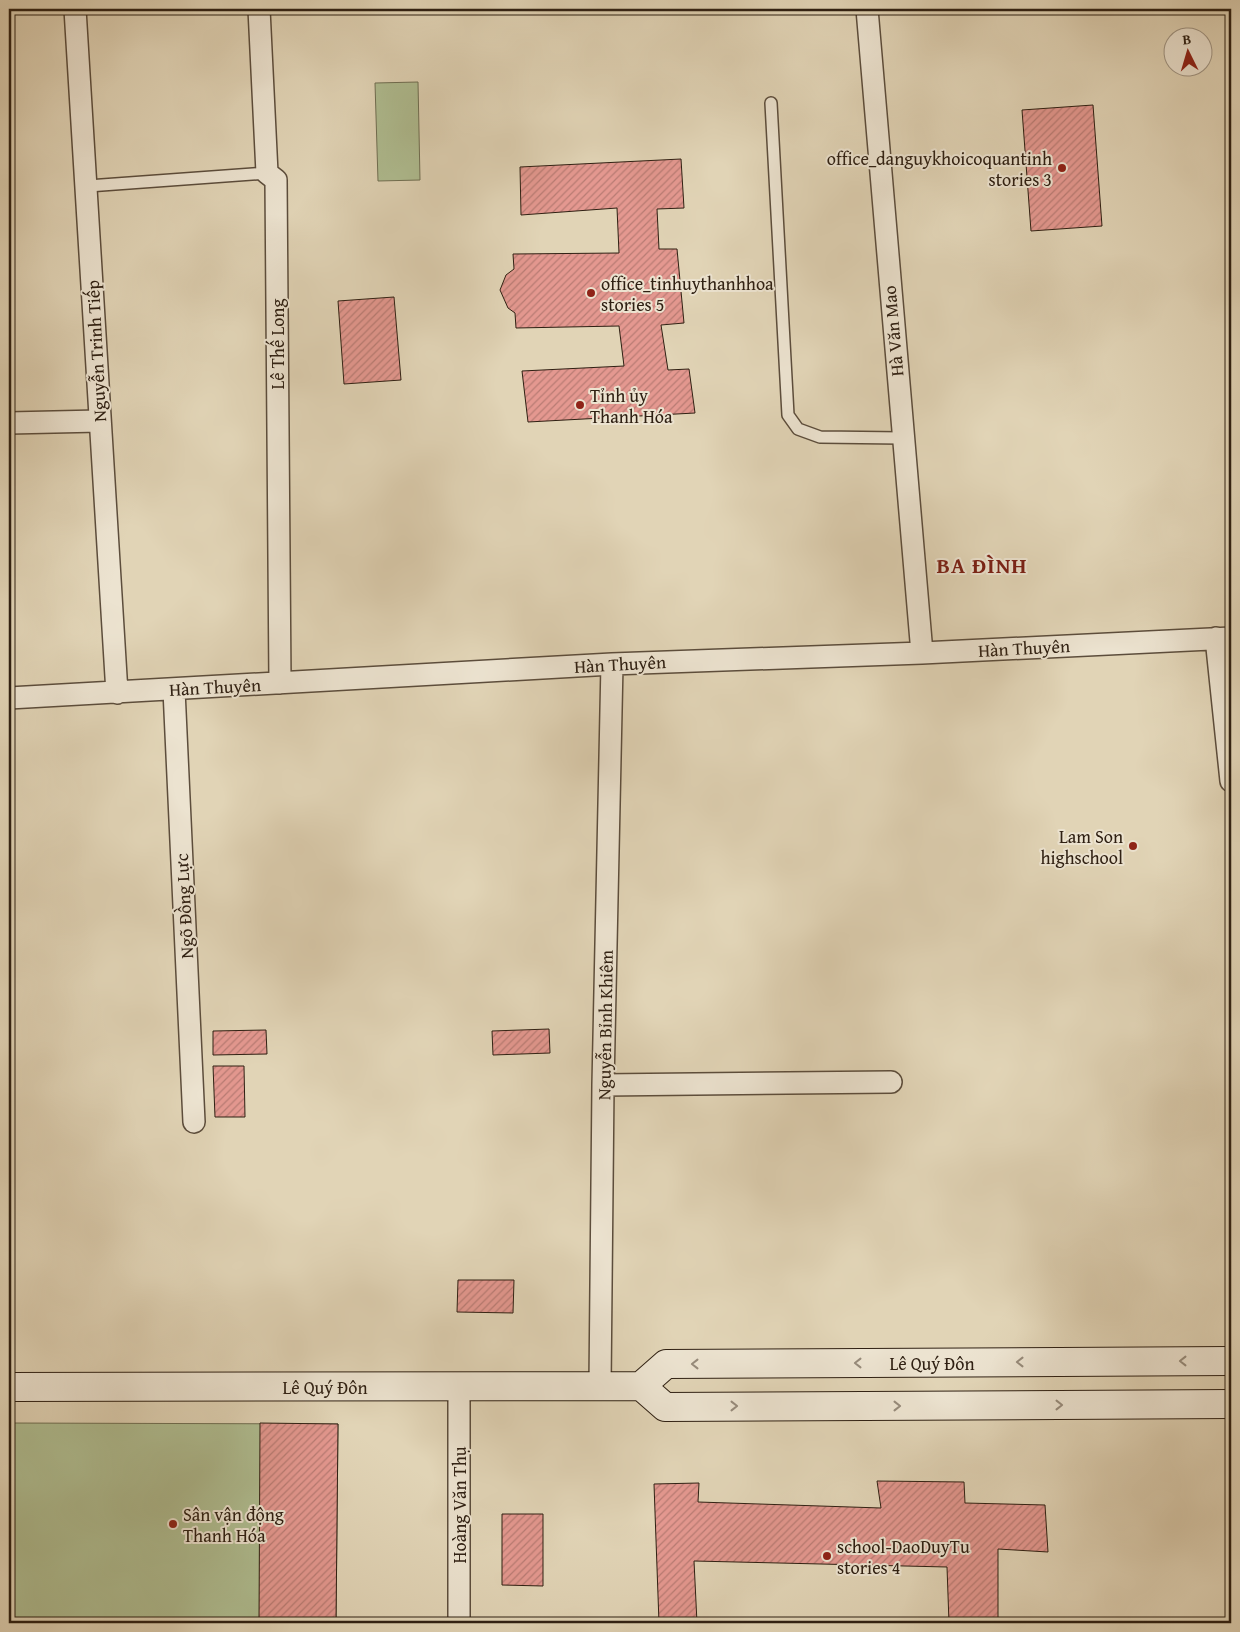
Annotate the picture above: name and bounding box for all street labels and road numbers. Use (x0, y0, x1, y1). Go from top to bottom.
street label: Nguyễn Trinh Tiếp (79, 279, 113, 423)
street label: Hà Văn Mao (876, 284, 910, 378)
street label: Lê Thế Long (264, 299, 291, 389)
street label: Hàn Thuyên (977, 632, 1071, 664)
street label: Hàn Thuyên (573, 648, 667, 680)
street label: Hàn Thuyên (168, 671, 262, 703)
street label: Ngõ Đồng Lực (168, 853, 200, 959)
street label: Nguyễn Bỉnh Khiêm (590, 949, 620, 1100)
street label: Lê Quý Đôn (889, 1350, 975, 1377)
street label: Lê Quý Đôn (282, 1374, 368, 1401)
street label: Hoàng Văn Thụ (446, 1446, 473, 1563)

